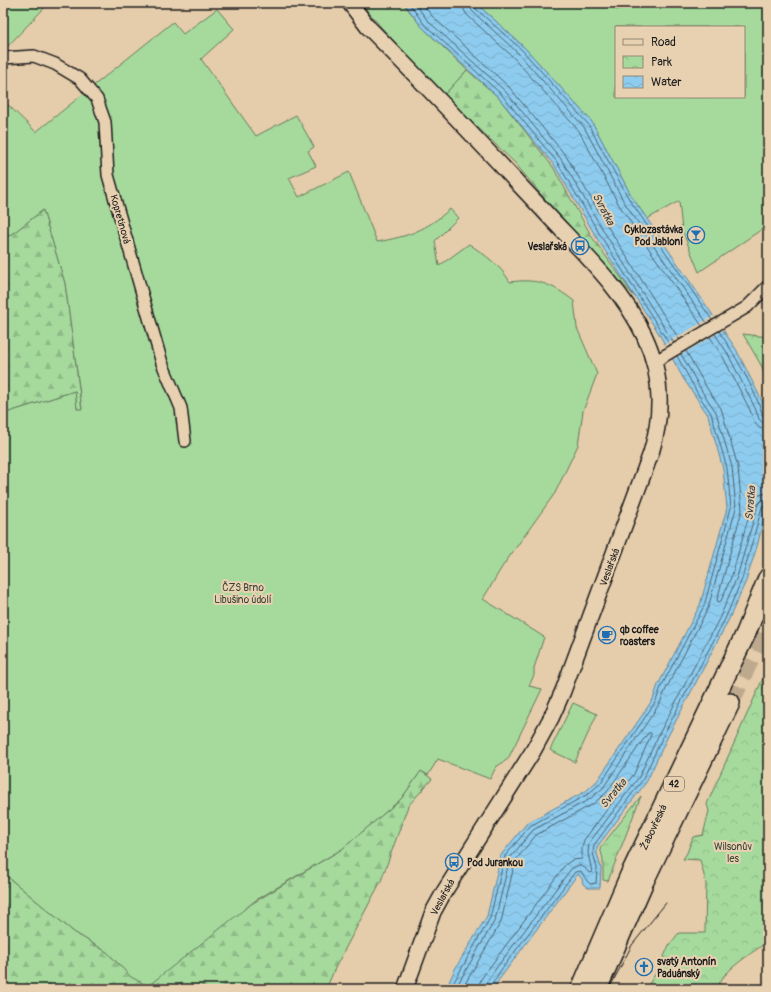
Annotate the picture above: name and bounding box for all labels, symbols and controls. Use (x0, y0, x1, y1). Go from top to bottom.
legend (615, 26, 745, 98)
text: Road (651, 35, 676, 50)
text: Park (651, 55, 672, 70)
text: Water (651, 75, 682, 90)
water label: Svratka (590, 191, 618, 228)
street label: Kopretinová (107, 193, 133, 246)
place label: Cyklozastávka Pod Jabloní (624, 224, 683, 248)
bar icon: Cyklozastávka Pod Jabloní (686, 225, 706, 245)
bus stop icon: Veslařská (570, 236, 590, 256)
place label: Veslařská (527, 241, 567, 253)
water label: Svratka (743, 485, 759, 521)
street label: Veslařská (598, 546, 622, 588)
park label: ČZS Brno Libušino údolí (214, 581, 272, 606)
place label: qb coffee roasters (620, 624, 660, 648)
cafe icon: qb coffee roasters (597, 625, 617, 645)
water label: Svratka (597, 775, 630, 811)
road number: 42 (664, 777, 684, 791)
street label: Žabovřeská (637, 802, 670, 852)
park label: Wilsonův les (714, 841, 752, 865)
bus stop icon: Pod Jurankou (444, 852, 464, 872)
place label: Pod Jurankou (467, 857, 523, 869)
street label: Veslařská (428, 877, 458, 918)
place label: svatý Antonín Paduánský (657, 956, 717, 980)
church icon: svatý Antonín Paduánský (634, 957, 654, 977)

